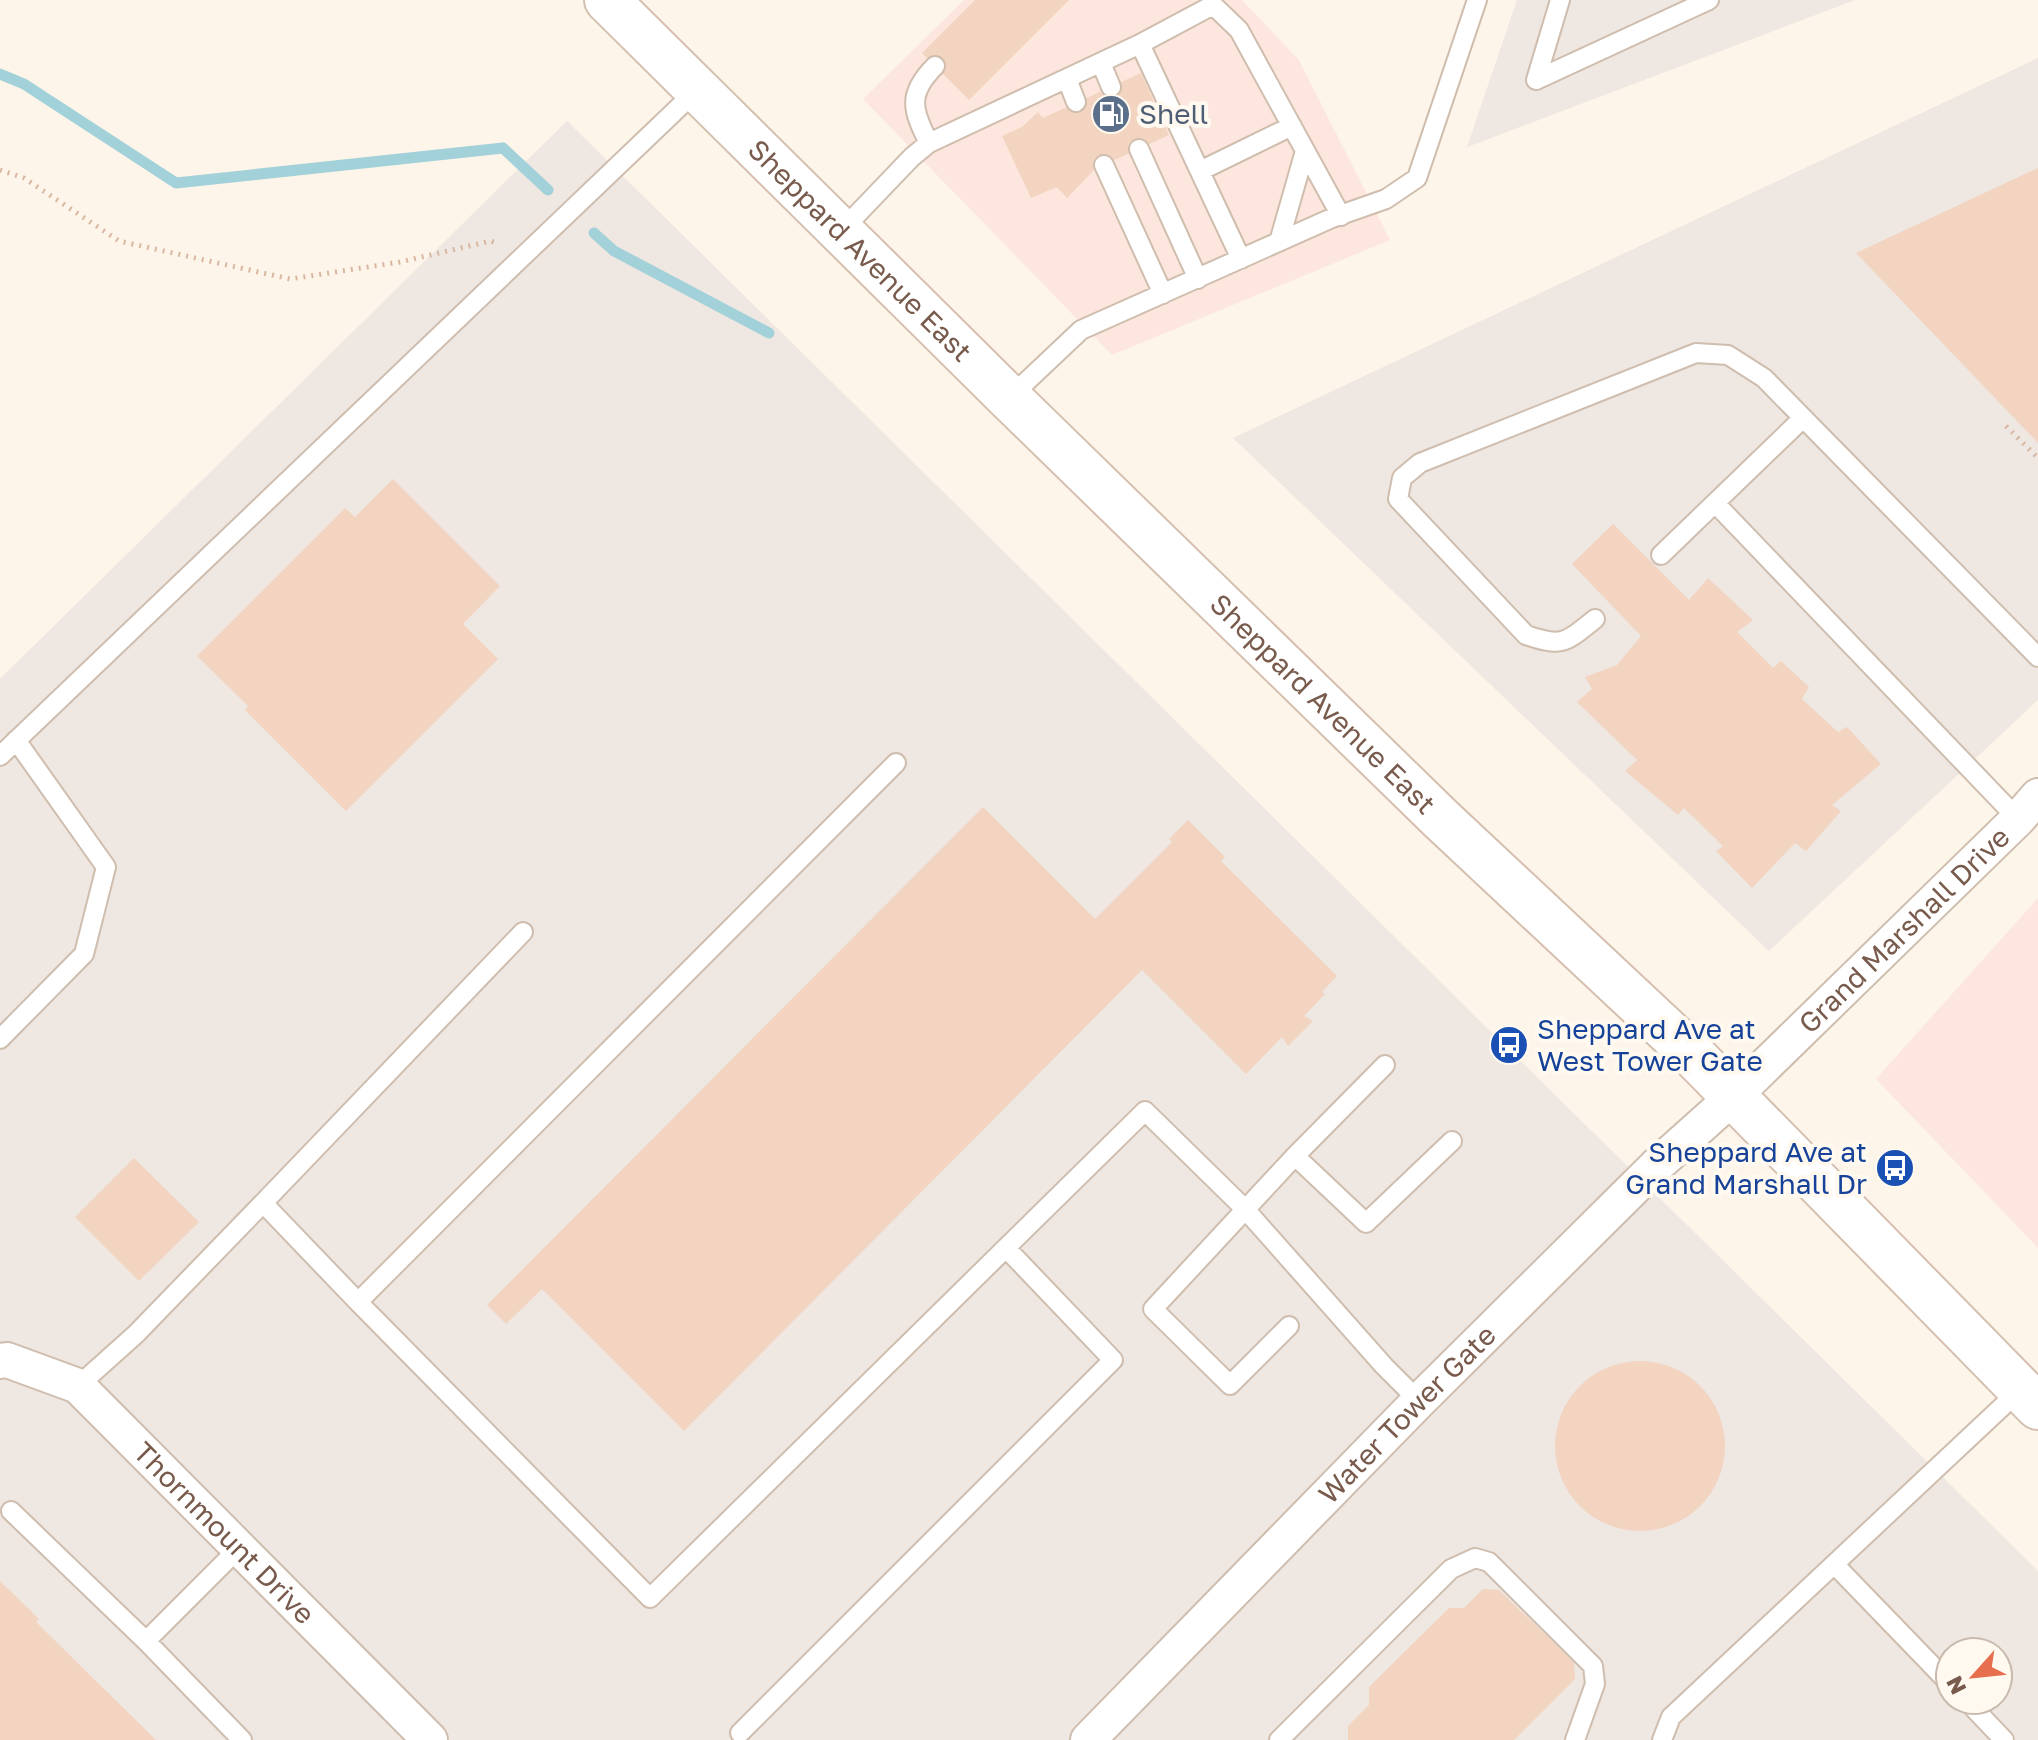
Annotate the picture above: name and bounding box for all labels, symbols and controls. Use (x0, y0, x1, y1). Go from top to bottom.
fuel station icon: Shell (1090, 93, 1132, 135)
place label: Shell (1139, 97, 1208, 130)
street label: Sheppard Avenue East (742, 132, 979, 368)
street label: Sheppard Avenue East (1204, 587, 1443, 820)
street label: Grand Marshall Drive (1792, 820, 2016, 1040)
place label: Sheppard Ave at West Tower Gate (1537, 1012, 1763, 1077)
bus stop icon: Sheppard Ave at West Tower Gate (1488, 1024, 1530, 1066)
place label: Sheppard Ave at Grand Marshall Dr (1625, 1135, 1867, 1200)
bus stop icon: Sheppard Ave at Grand Marshall Dr (1874, 1147, 1916, 1189)
street label: Water Tower Gate (1311, 1318, 1502, 1510)
street label: Thornmount Drive (127, 1435, 322, 1630)
north arrow (1934, 1636, 2014, 1716)
text: N (1940, 1672, 1972, 1699)

